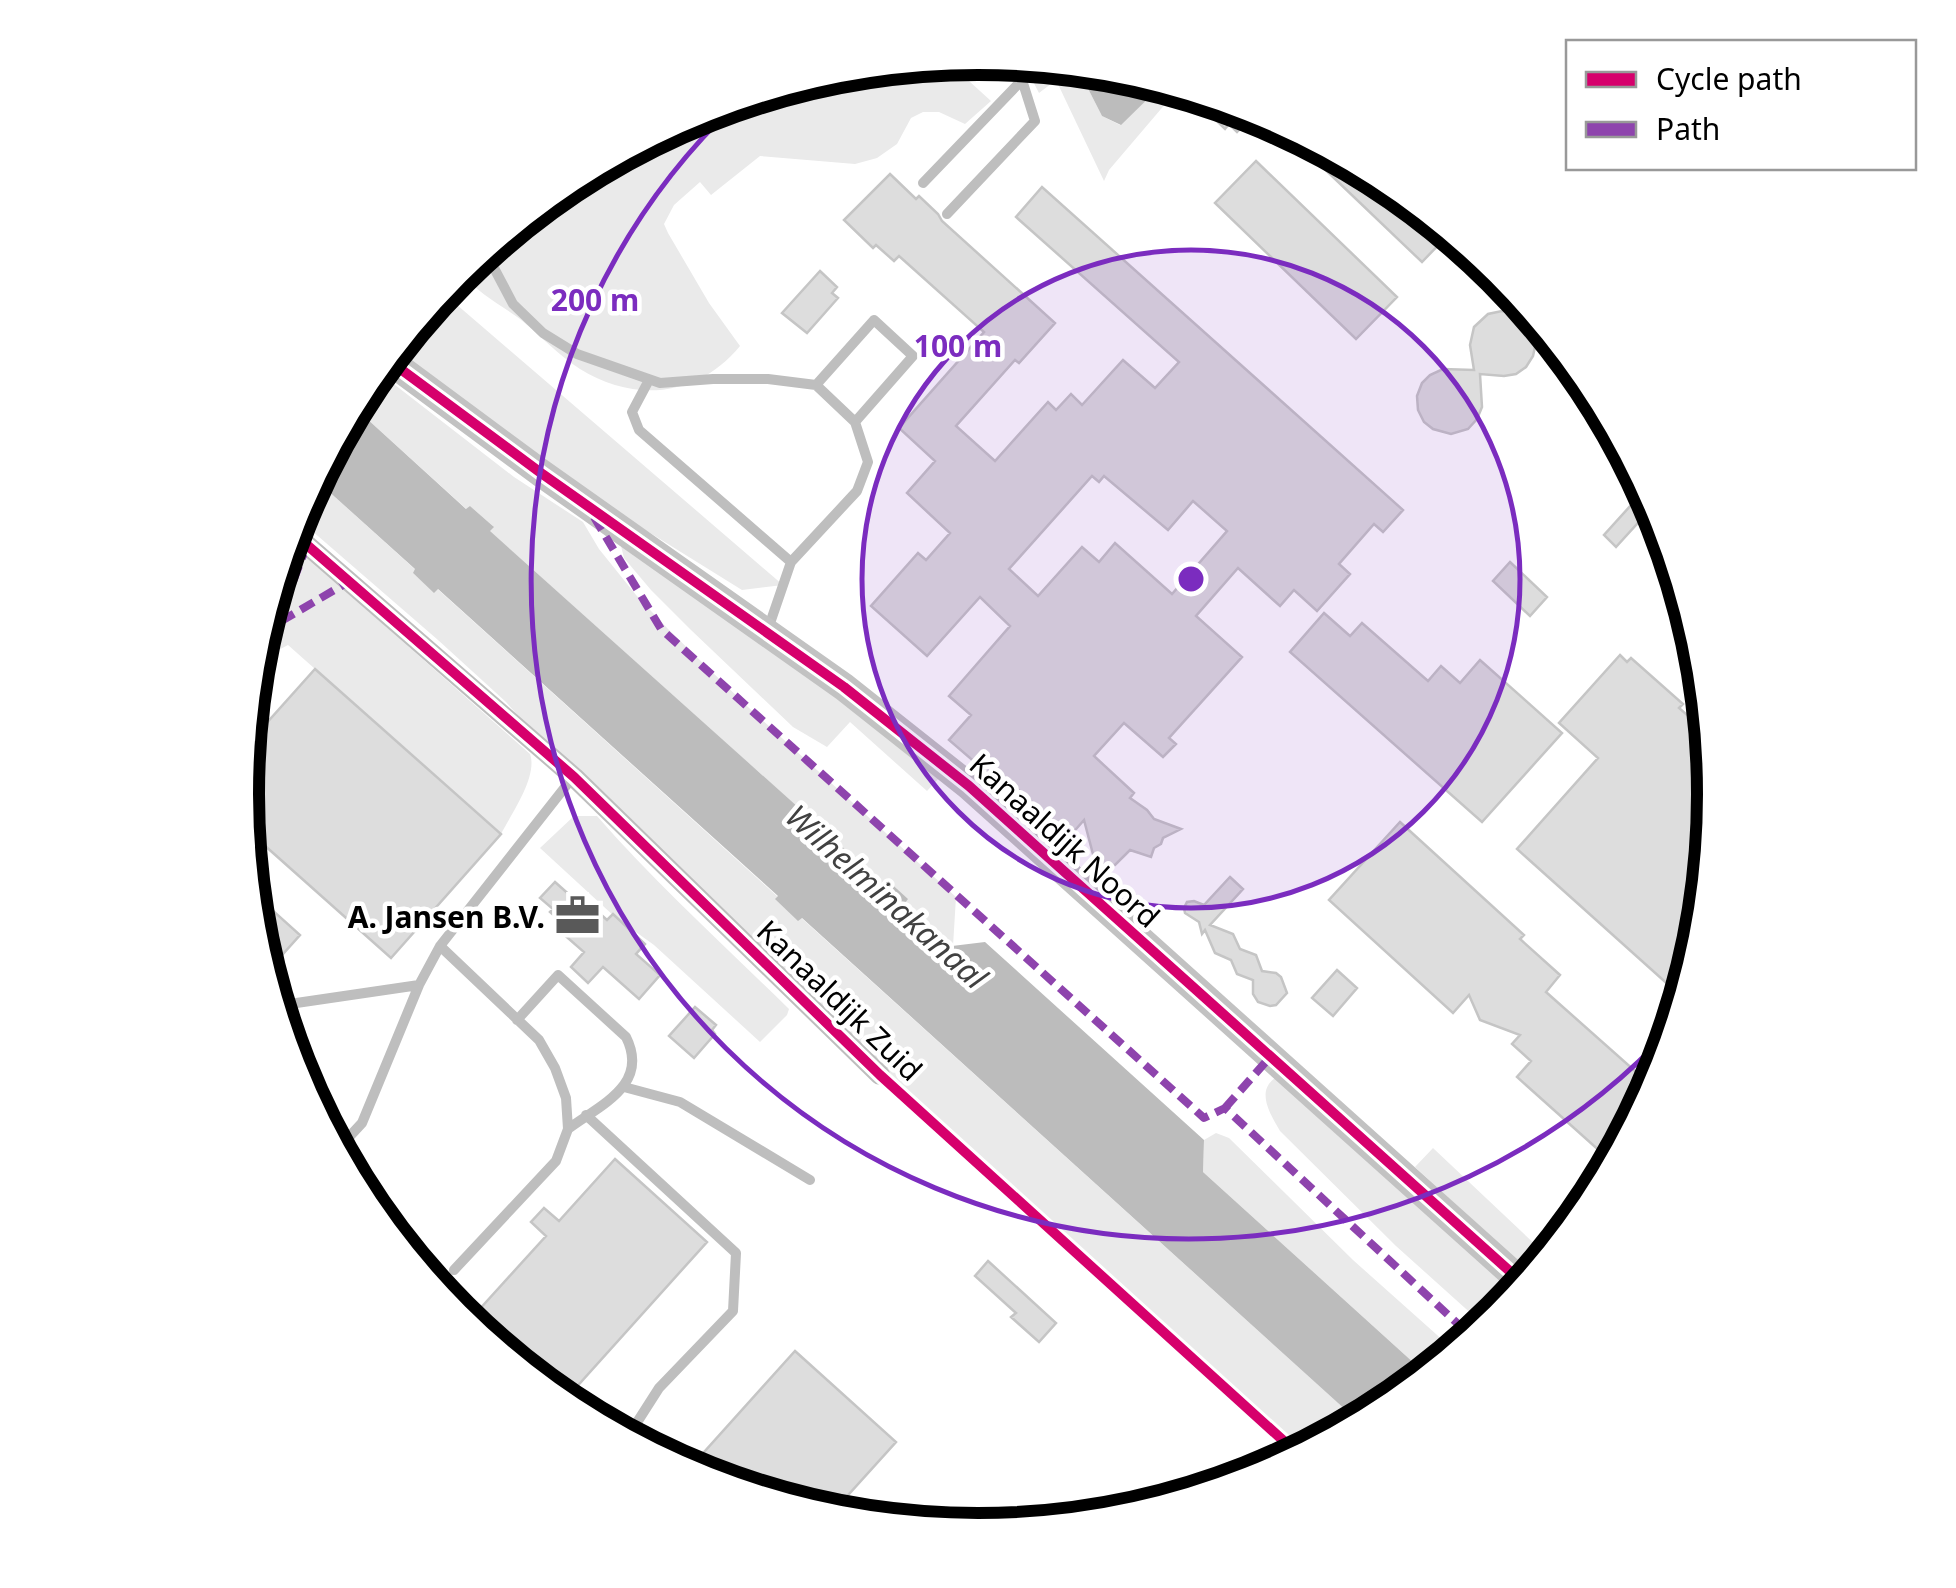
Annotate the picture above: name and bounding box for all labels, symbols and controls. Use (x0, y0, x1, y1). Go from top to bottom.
legend (1566, 40, 1916, 170)
text: Cycle path (1656, 58, 1802, 99)
text: Path (1656, 108, 1720, 149)
text: 200 m (551, 279, 639, 320)
text: 100 m (914, 325, 1002, 366)
centre of rings (1173, 561, 1209, 597)
street label: Kanaaldijk Noord (961, 744, 1169, 936)
water label: Wilhelminakanaal (777, 794, 997, 998)
office icon: A. Jansen B.V. (554, 892, 602, 940)
place label: A. Jansen B.V. (348, 896, 545, 937)
street label: Kanaaldijk Zuid (748, 911, 932, 1089)

